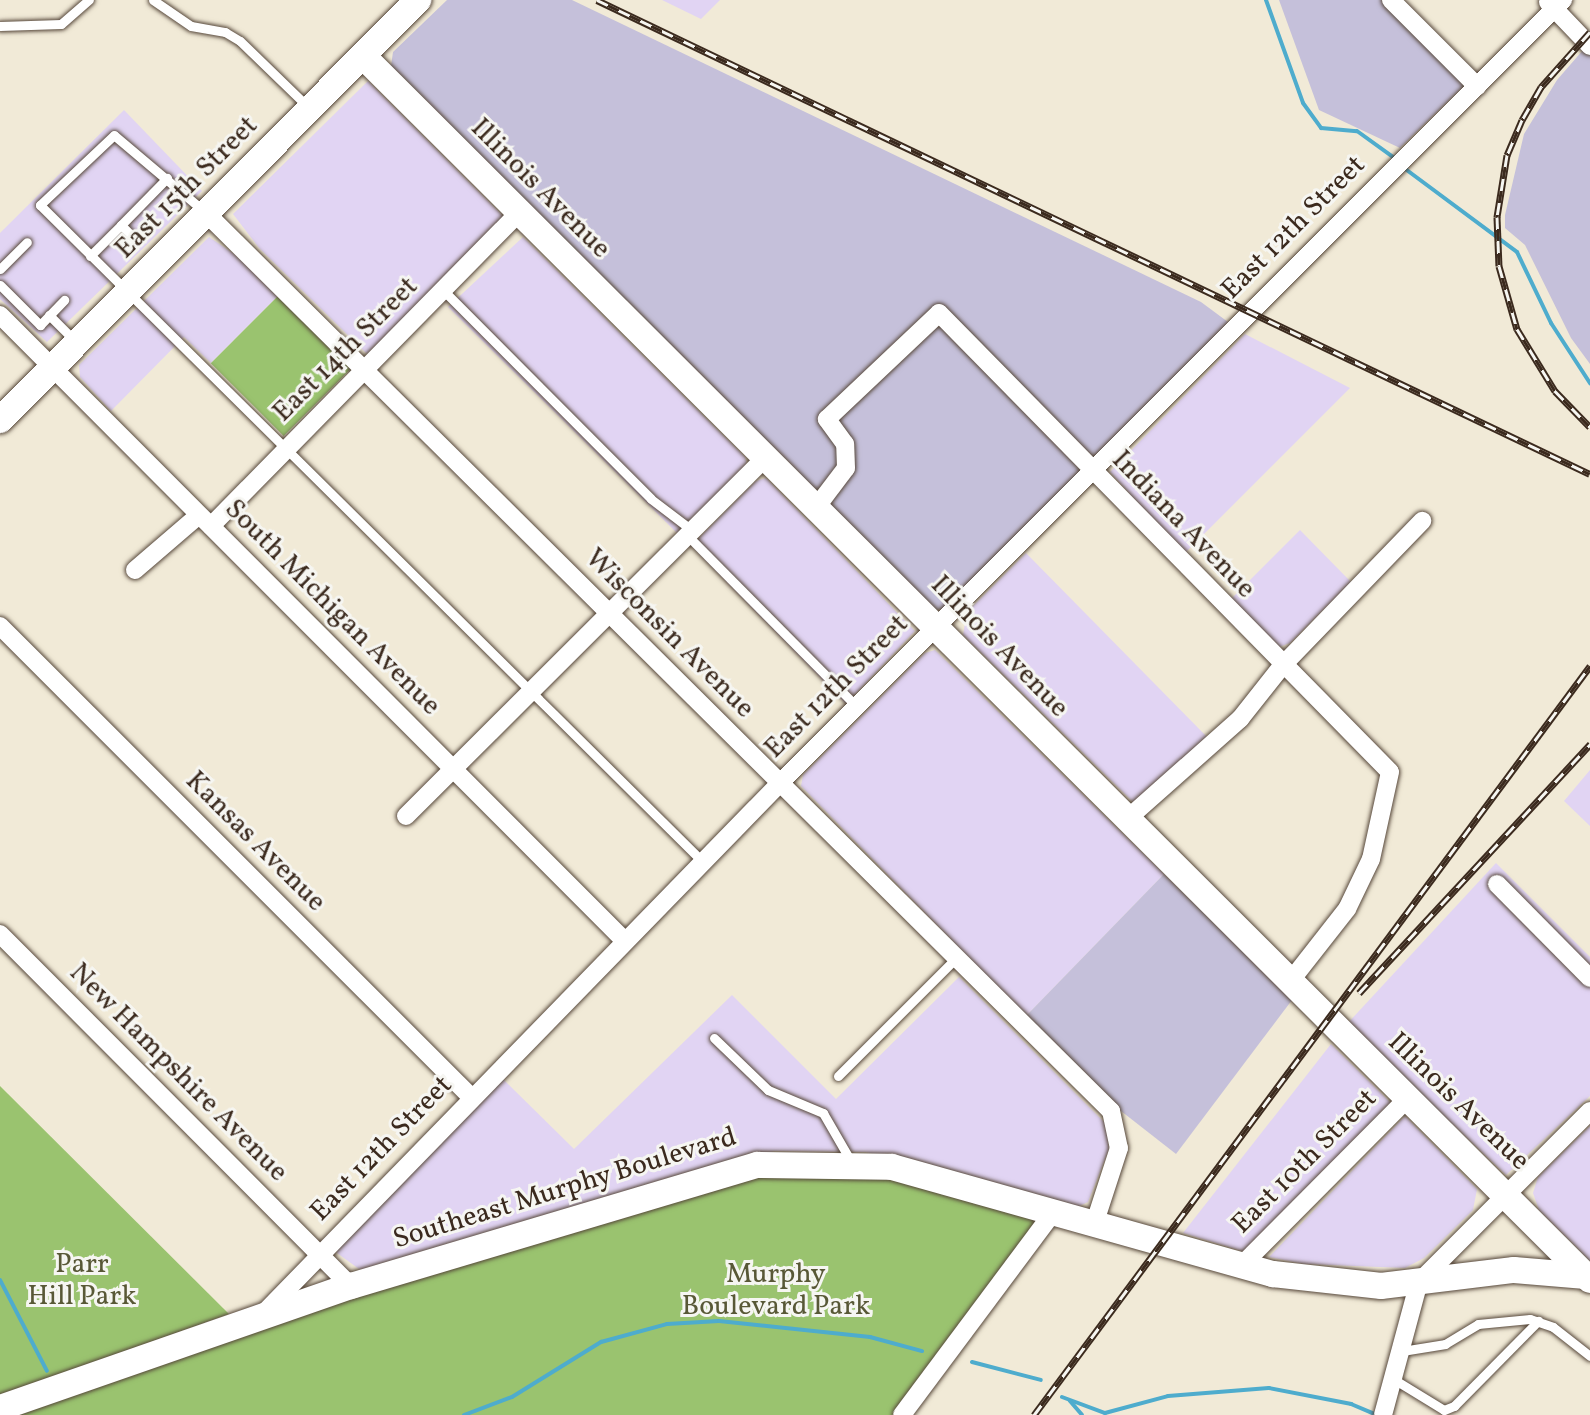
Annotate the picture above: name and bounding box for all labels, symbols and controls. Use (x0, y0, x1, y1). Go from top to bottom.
street label: East 15th Street (109, 110, 265, 266)
street label: Illinois Avenue (463, 112, 617, 266)
street label: East 12th Street (1215, 149, 1373, 307)
street label: East 14th Street (266, 270, 426, 430)
street label: Indiana Avenue (1104, 444, 1262, 606)
street label: South Michigan Avenue (217, 493, 447, 723)
street label: Wisconsin Avenue (577, 542, 761, 726)
street label: Illinois Avenue (923, 569, 1075, 725)
street label: East 12th Street (758, 608, 916, 766)
street label: Kansas Avenue (178, 765, 332, 919)
street label: New Hampshire Avenue (61, 956, 295, 1190)
street label: Illinois Avenue (1380, 1026, 1536, 1178)
street label: East 12th Street (304, 1069, 460, 1229)
street label: East 10th Street (1225, 1082, 1385, 1242)
street label: Southeast Murphy Boulevard (389, 1121, 741, 1257)
park label: Parr Hill Park (27, 1248, 137, 1314)
park label: Murphy Boulevard Park (682, 1258, 870, 1324)

